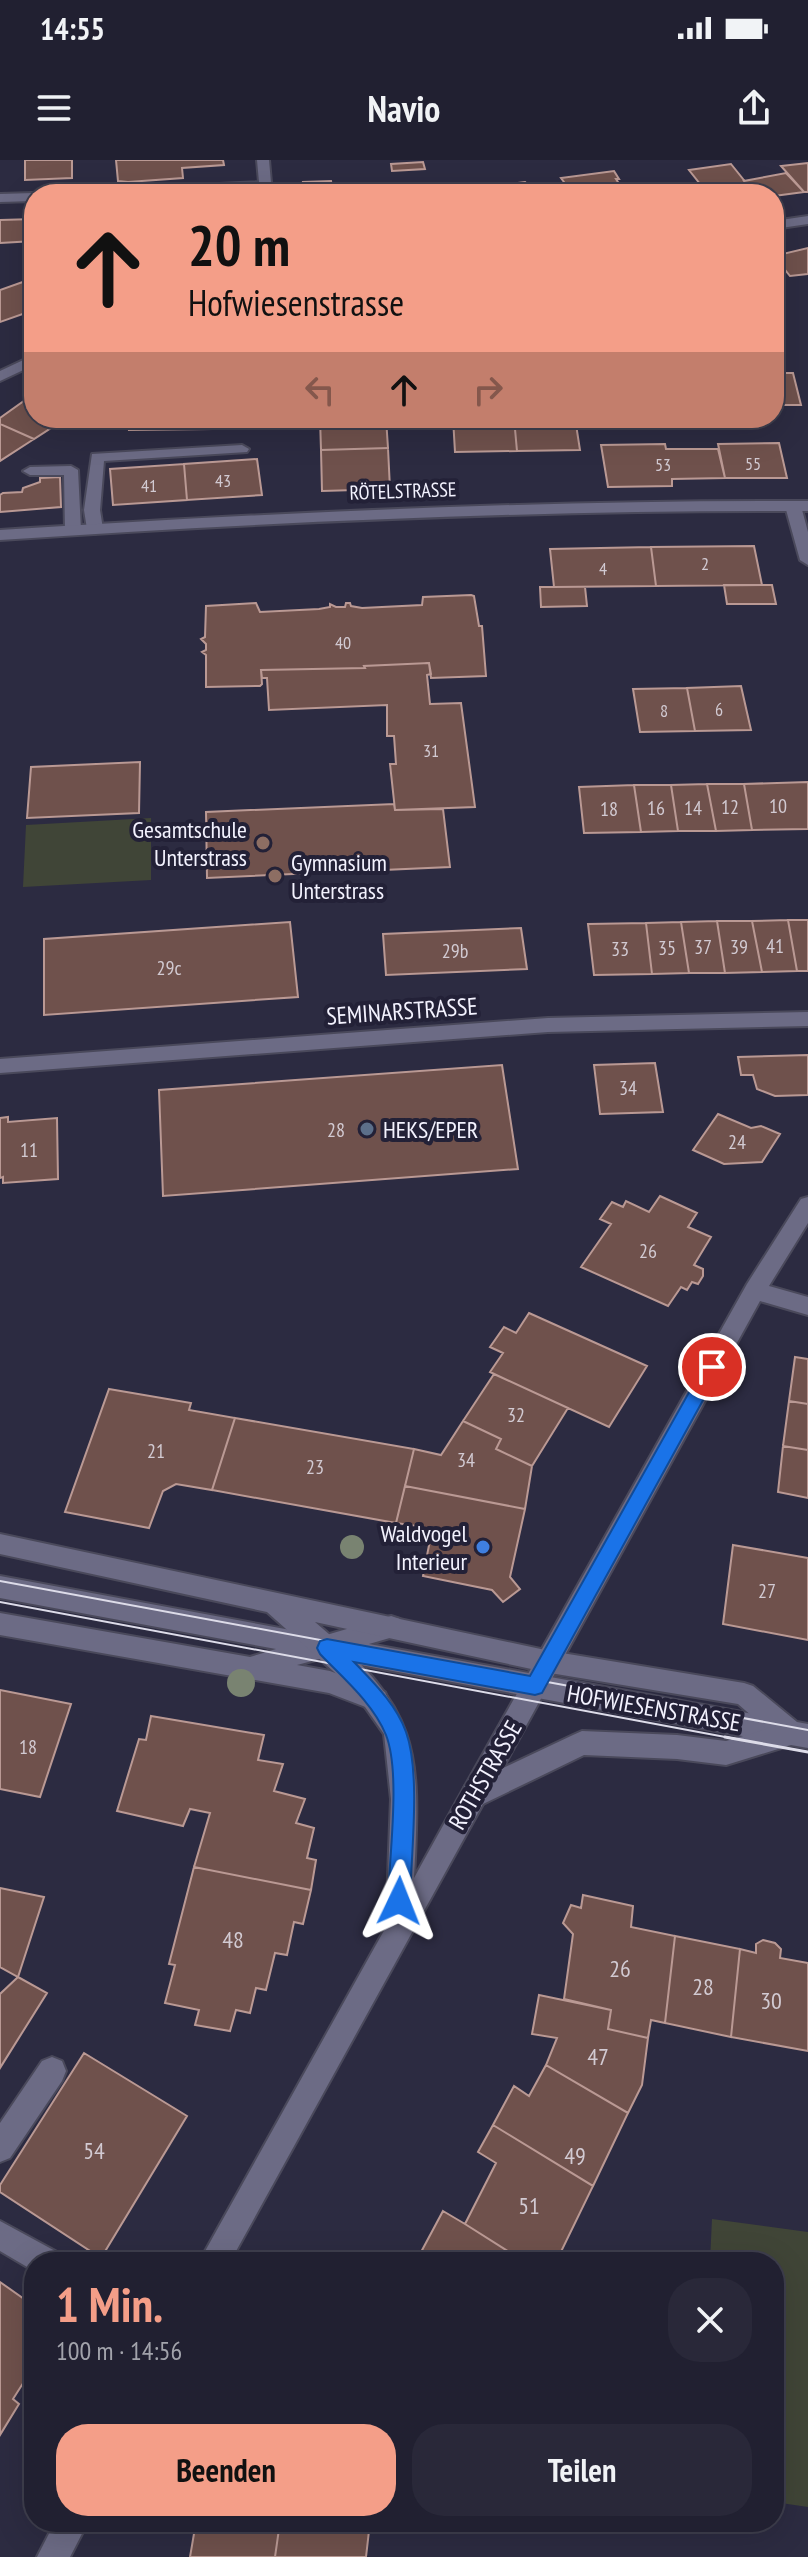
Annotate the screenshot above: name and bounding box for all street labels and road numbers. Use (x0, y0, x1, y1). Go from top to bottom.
street label: RÖTELSTRASSE (349, 476, 457, 506)
street label: SEMINARSTRASSE (325, 990, 479, 1032)
street label: HOFWIESENSTRASSE (565, 1677, 743, 1739)
street label: ROTHSTRASSE (441, 1715, 529, 1835)

